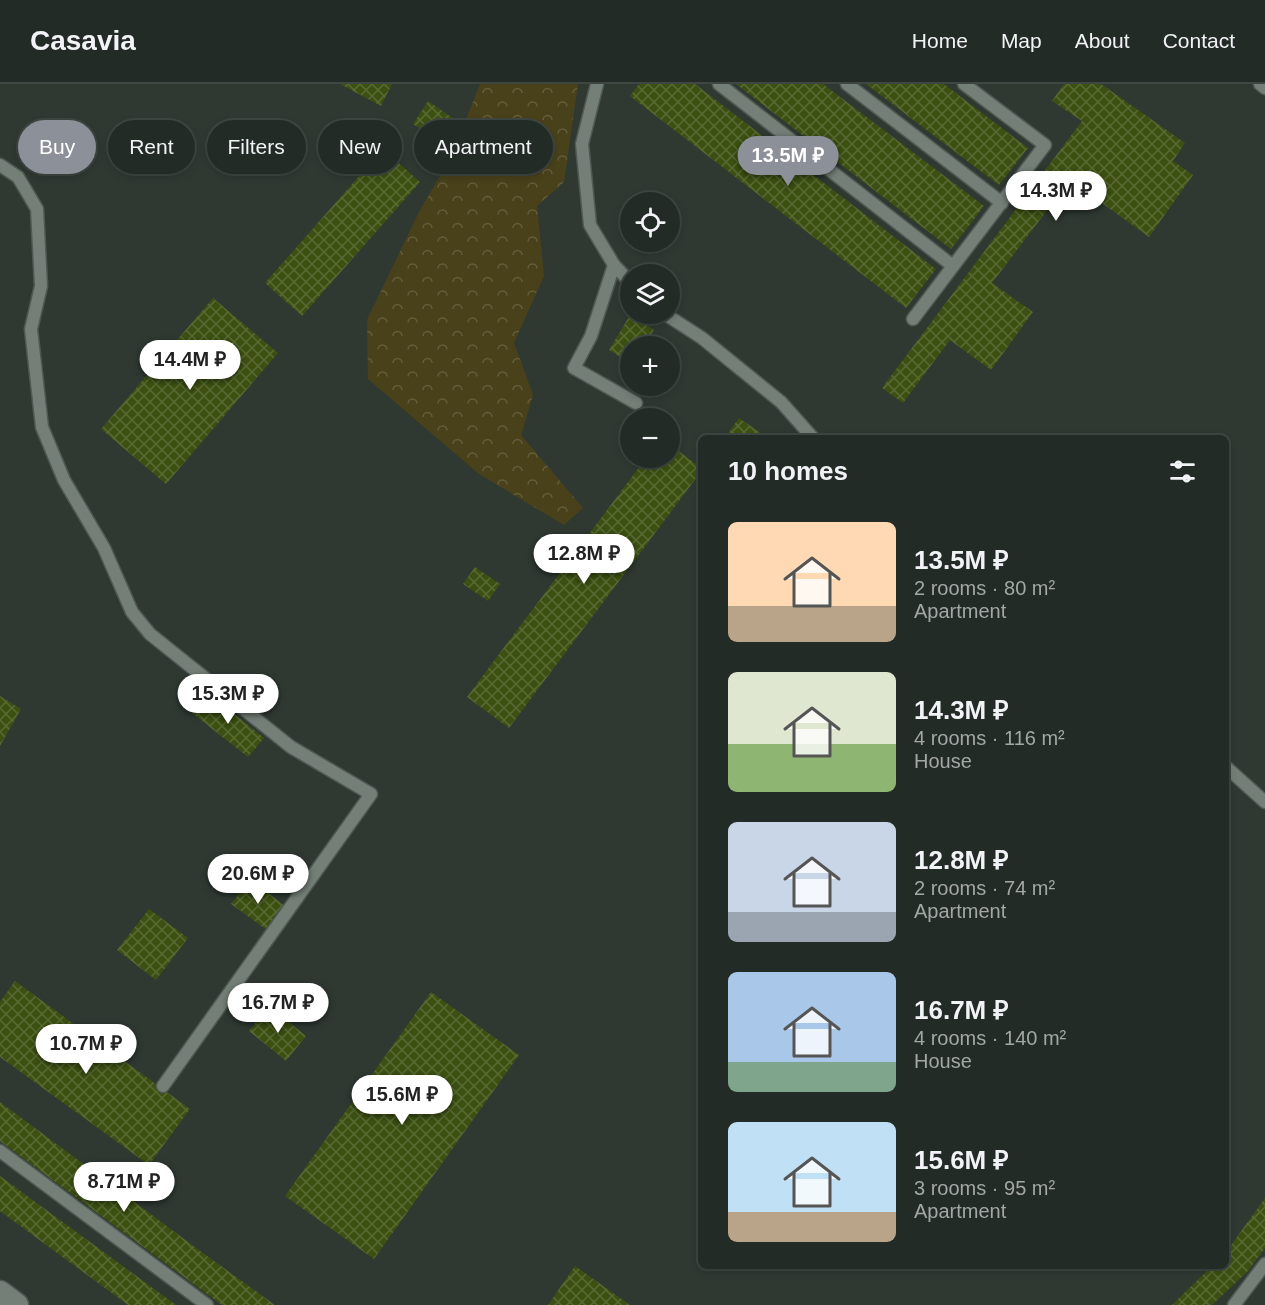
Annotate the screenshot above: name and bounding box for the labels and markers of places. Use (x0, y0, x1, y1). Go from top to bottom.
pin: 13.5M ₽ (733, 136, 843, 187)
pin: 14.3M ₽ (1001, 171, 1111, 222)
pin: 14.4M ₽ (135, 340, 245, 391)
pin: 12.8M ₽ (529, 534, 639, 585)
pin: 15.3M ₽ (173, 674, 283, 725)
pin: 20.6M ₽ (203, 854, 313, 905)
pin: 16.7M ₽ (223, 983, 333, 1034)
pin: 10.7M ₽ (31, 1024, 141, 1075)
pin: 15.6M ₽ (347, 1075, 457, 1126)
pin: 8.71M ₽ (69, 1162, 179, 1213)

